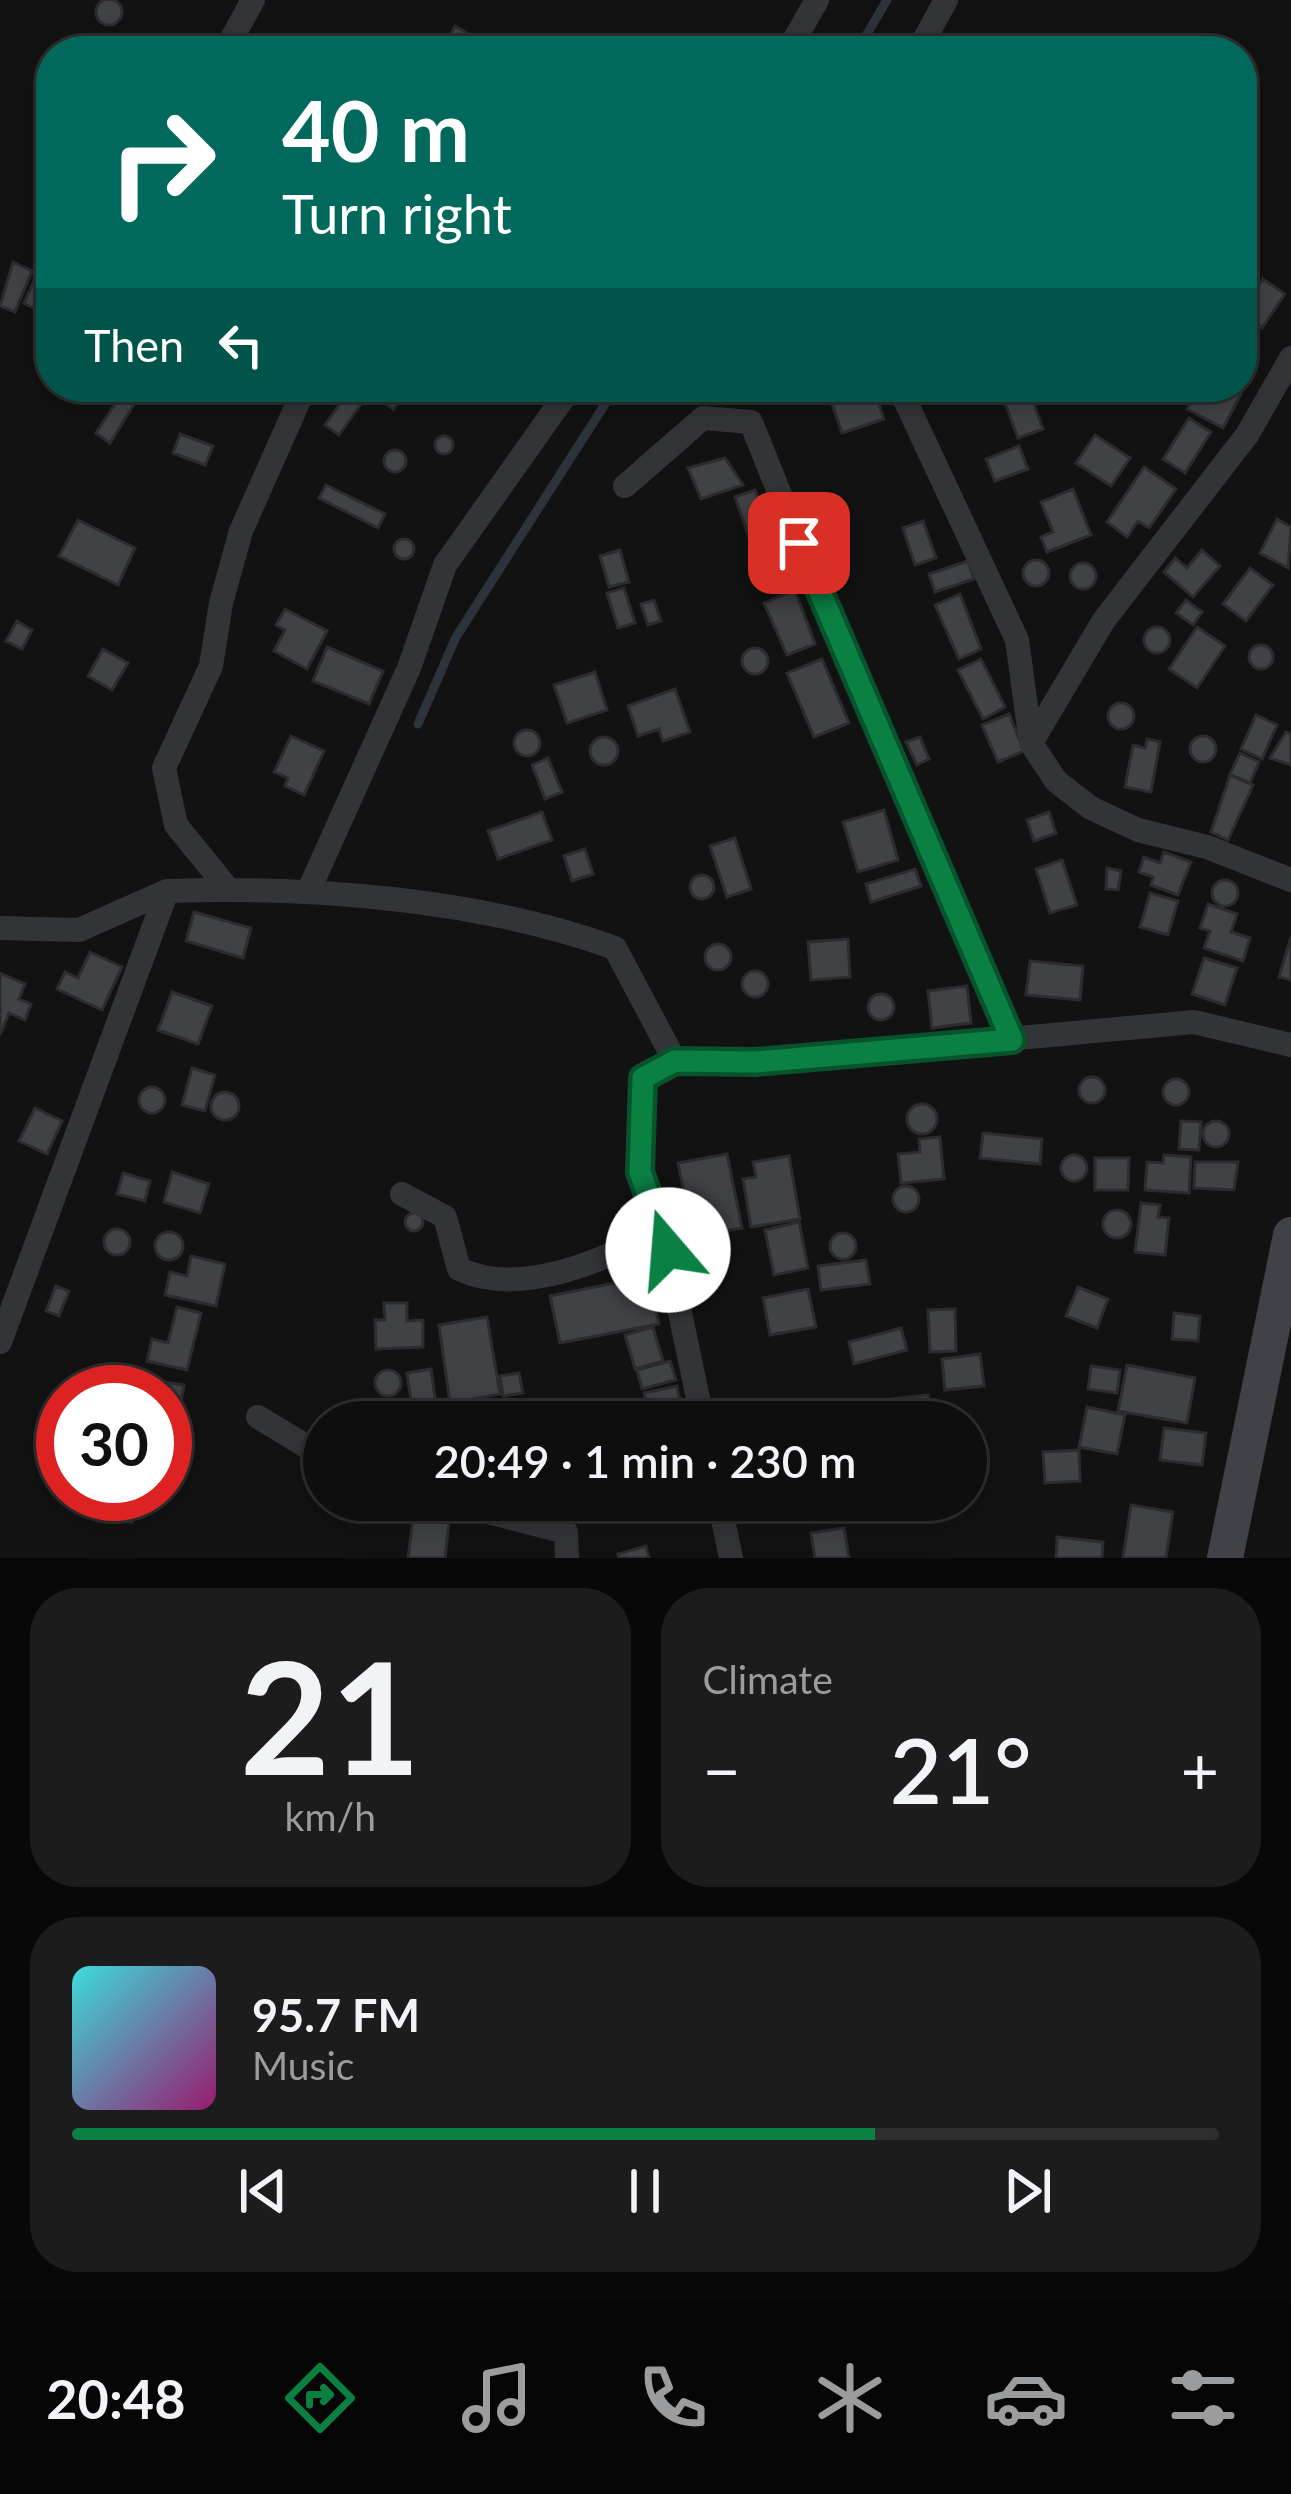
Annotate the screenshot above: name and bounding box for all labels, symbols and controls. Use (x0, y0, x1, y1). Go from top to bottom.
text: 40 m (282, 79, 470, 180)
icon: right (84, 84, 240, 240)
text: Turn right (282, 181, 512, 246)
icon: left (208, 312, 274, 378)
text: Then (84, 318, 184, 372)
pin (748, 492, 850, 594)
icon: arrive (766, 510, 832, 576)
position arrow (605, 1187, 731, 1313)
speed limit sign: 30 (36, 1365, 192, 1521)
text: 20:49 · 1 min · 230 m (434, 1434, 856, 1488)
text: 21 (240, 1621, 421, 1808)
text: Climate (703, 1656, 833, 1702)
text: 21° (890, 1715, 1032, 1823)
text: − (703, 1730, 741, 1809)
text: + (1181, 1730, 1219, 1809)
text: km/h (285, 1793, 376, 1839)
text: 95.7 FM (252, 1988, 420, 2042)
text: Music (252, 2042, 354, 2088)
icon: previous (230, 2158, 296, 2224)
icon: pause (612, 2158, 678, 2224)
icon: next (995, 2158, 1061, 2224)
icon: directions (278, 2356, 362, 2440)
icon: music (455, 2356, 539, 2440)
icon: phone (631, 2356, 715, 2440)
icon: climate (808, 2356, 892, 2440)
icon: car (984, 2356, 1068, 2440)
icon: filters (1161, 2356, 1245, 2440)
text: 20:48 (46, 2366, 185, 2431)

